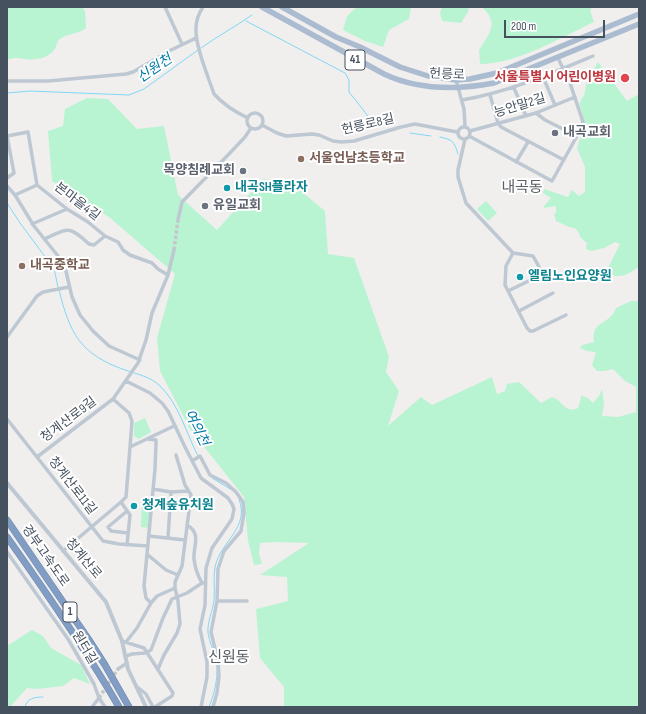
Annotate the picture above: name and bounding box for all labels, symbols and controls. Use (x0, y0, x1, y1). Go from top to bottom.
scale bar (506, 12, 607, 38)
text: 200 m (511, 19, 536, 34)
road number: 41 (345, 50, 365, 70)
water label: 신원천 (134, 51, 176, 87)
street label: 헌릉로 (429, 67, 465, 83)
place label: 서울특별시 어린이병원 (494, 70, 616, 86)
marker: 서울특별시 어린이병원 (619, 72, 631, 84)
street label: 능안말2길 (492, 91, 548, 121)
street label: 헌릉로8길 (340, 111, 396, 139)
place label: 내곡교회 (563, 125, 611, 141)
marker: 내곡교회 (550, 128, 560, 138)
place label: 서울언남초등학교 (309, 151, 405, 167)
marker: 서울언남초등학교 (296, 154, 306, 164)
place label: 목양침례교회 (163, 163, 235, 179)
marker: 목양침례교회 (238, 166, 248, 176)
district label: 내곡동 (501, 179, 543, 197)
street label: 본마을4길 (51, 180, 103, 224)
place label: 내곡SH플라자 (235, 180, 308, 196)
marker: 내곡SH플라자 (222, 183, 232, 193)
place label: 유일교회 (213, 198, 261, 214)
marker: 유일교회 (200, 201, 210, 211)
place label: 내곡중학교 (30, 258, 90, 274)
marker: 내곡중학교 (17, 261, 27, 271)
place label: 엘림노인요양원 (528, 269, 612, 285)
marker: 엘림노인요양원 (515, 272, 525, 282)
street label: 청계산로9길 (38, 394, 100, 446)
water label: 여의천 (180, 407, 212, 449)
street label: 청계산로11길 (45, 454, 99, 518)
place label: 청계숲유치원 (142, 498, 214, 514)
marker: 청계숲유치원 (129, 501, 139, 511)
street label: 경부고속도로 (18, 522, 72, 590)
street label: 청계산로 (62, 536, 104, 582)
road number: 1 (63, 602, 77, 622)
street label: 원터길 (68, 629, 100, 667)
district label: 신원동 (208, 649, 250, 667)

